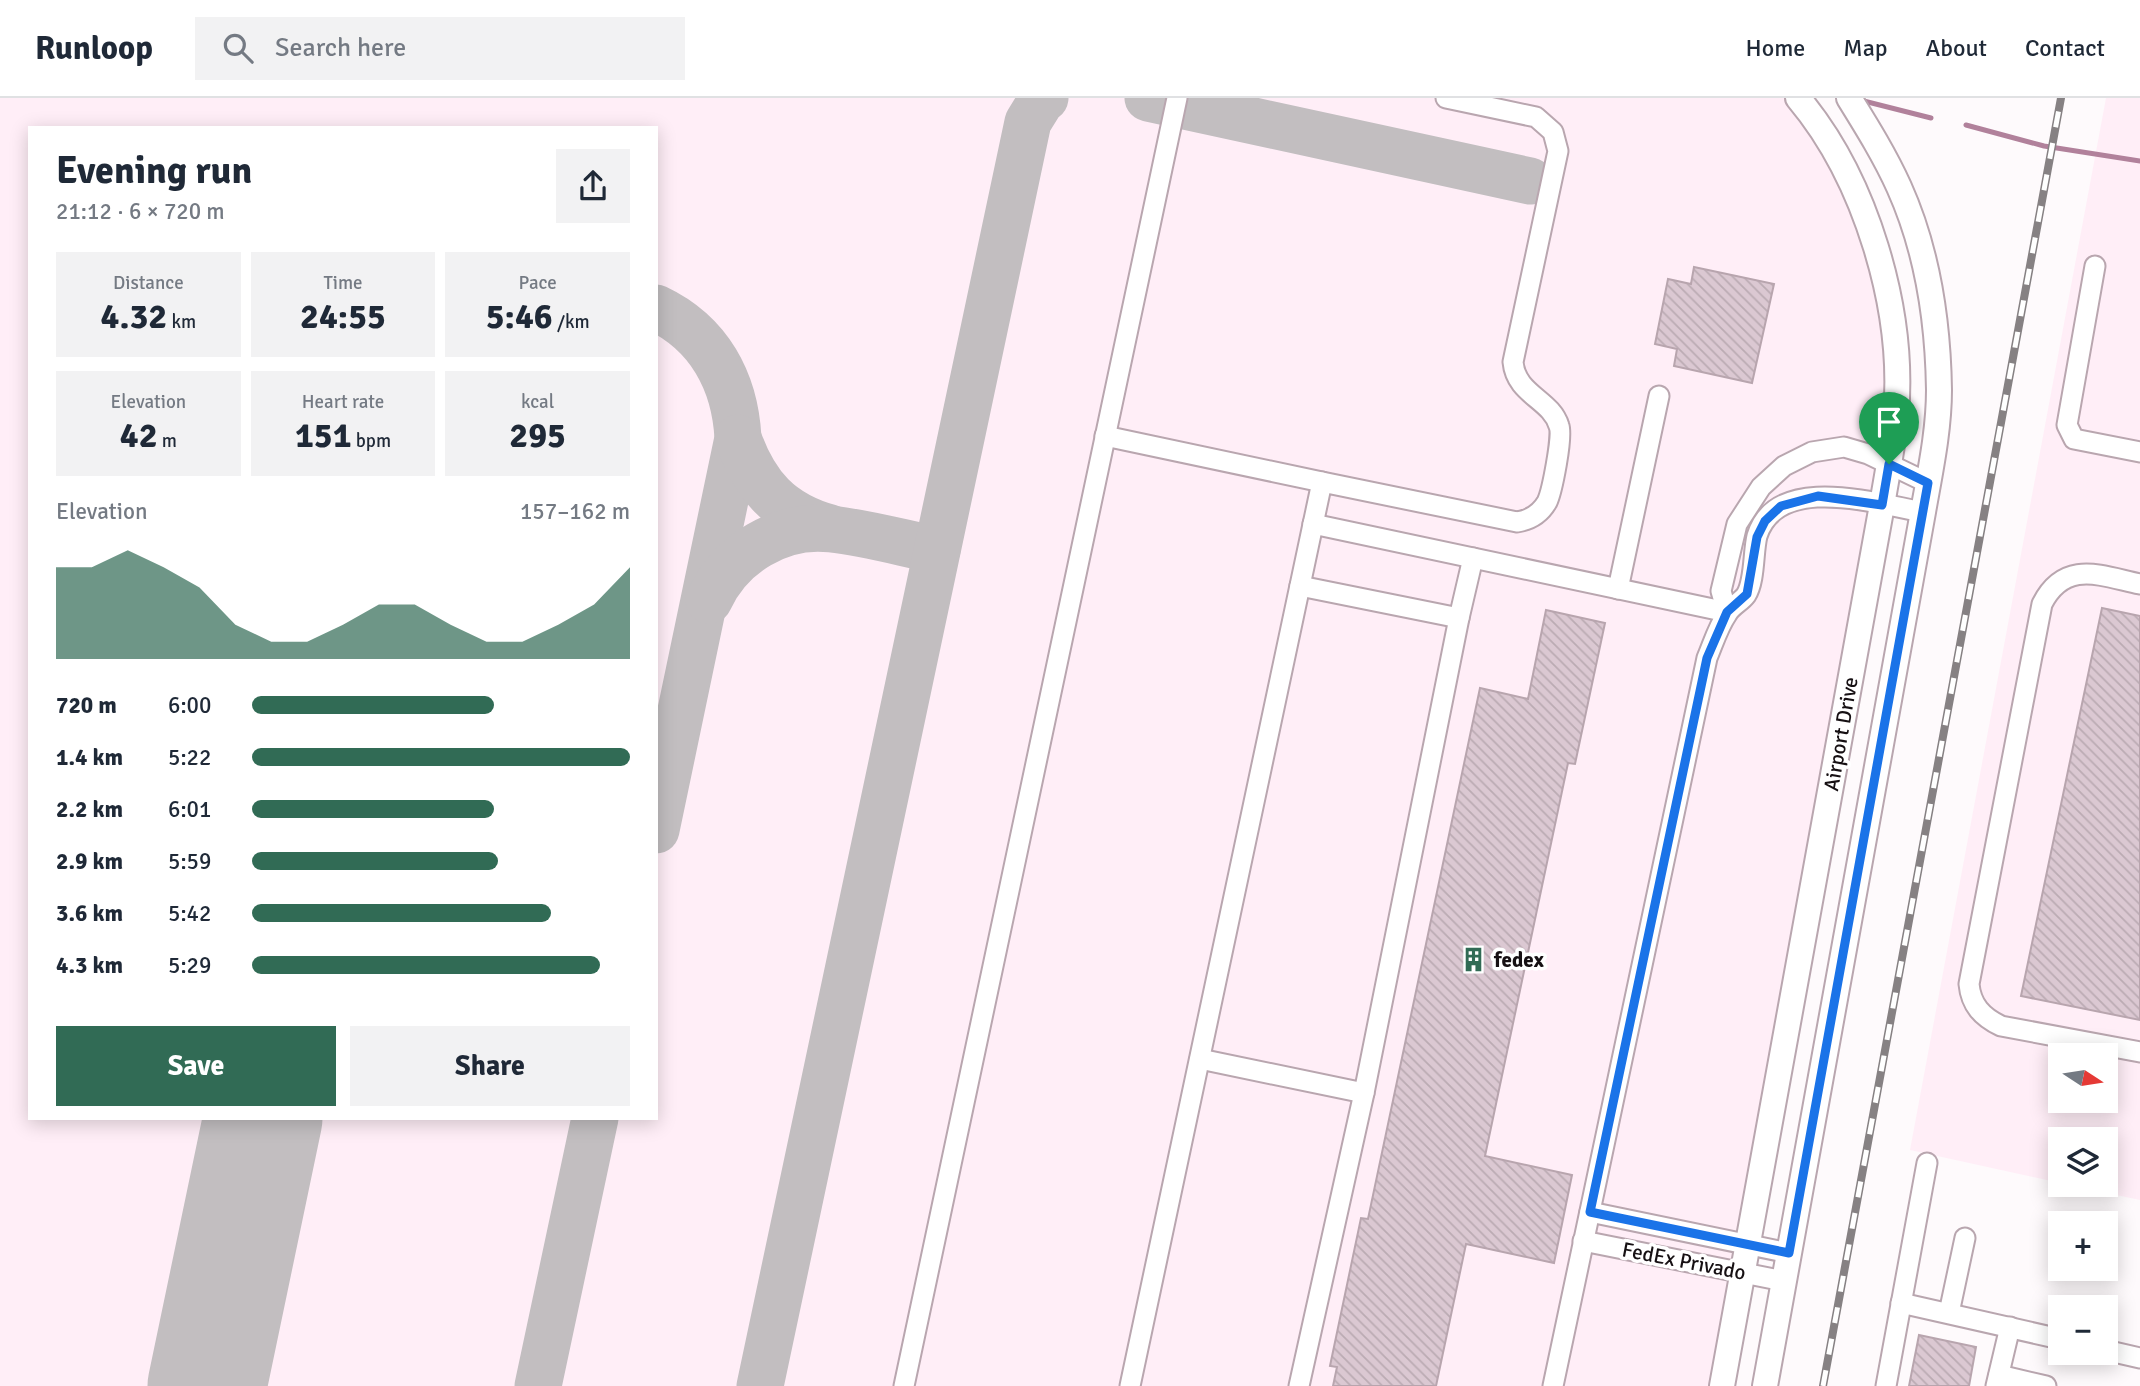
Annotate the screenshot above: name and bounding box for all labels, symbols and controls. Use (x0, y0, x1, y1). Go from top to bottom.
search box (195, 17, 685, 80)
text: Runloop (35, 28, 153, 69)
icon: search (219, 29, 257, 67)
text: Search here (275, 32, 406, 64)
text: Home (1745, 33, 1805, 63)
text: Map (1843, 33, 1888, 63)
text: About (1926, 33, 1987, 63)
text: Contact (2025, 33, 2105, 63)
text: Evening run (56, 147, 252, 194)
button: share (556, 149, 630, 223)
text: 21:12 · 6 × 720 m (56, 197, 225, 226)
text: Distance (113, 271, 184, 295)
text: Time (323, 271, 363, 295)
text: Pace (519, 271, 557, 295)
text: 4.32 (101, 295, 167, 338)
text: 24:55 (300, 295, 386, 338)
text: 5:46 (486, 295, 553, 338)
text: km (167, 310, 196, 334)
text: /km (553, 310, 590, 334)
text: Elevation (110, 390, 186, 414)
text: Heart rate (302, 390, 384, 414)
text: kcal (521, 390, 554, 414)
pin (1859, 392, 1919, 464)
icon: arrive (1870, 403, 1908, 441)
text: 42 (120, 414, 158, 457)
text: 151 (295, 414, 352, 457)
text: 295 (509, 414, 566, 457)
text: m (158, 429, 177, 453)
text: bpm (352, 429, 391, 453)
text: Elevation (56, 497, 148, 526)
text: 157–162 m (520, 497, 630, 526)
street label: Airport Drive (1818, 675, 1864, 793)
text: 720 m (56, 691, 117, 720)
text: 6:00 (168, 691, 211, 720)
text: 1.4 km (56, 743, 123, 772)
text: 5:22 (168, 743, 211, 772)
text: 2.2 km (56, 795, 123, 824)
text: 6:01 (168, 795, 211, 824)
text: 2.9 km (56, 847, 123, 876)
text: 5:59 (168, 847, 211, 876)
text: 3.6 km (56, 899, 123, 928)
text: 5:42 (168, 899, 211, 928)
building icon: fedex (1460, 946, 1488, 974)
place label: fedex (1493, 947, 1545, 973)
text: 4.3 km (56, 951, 123, 980)
text: 5:29 (168, 951, 211, 980)
button: Save (56, 1026, 336, 1106)
button: Share (350, 1026, 630, 1106)
north arrow (2048, 1043, 2118, 1113)
map controls (2048, 1043, 2118, 1365)
button: layers (2048, 1127, 2118, 1197)
button: + (2048, 1211, 2118, 1281)
street label: FedEx Privado (1620, 1236, 1748, 1286)
button: − (2048, 1295, 2118, 1365)

